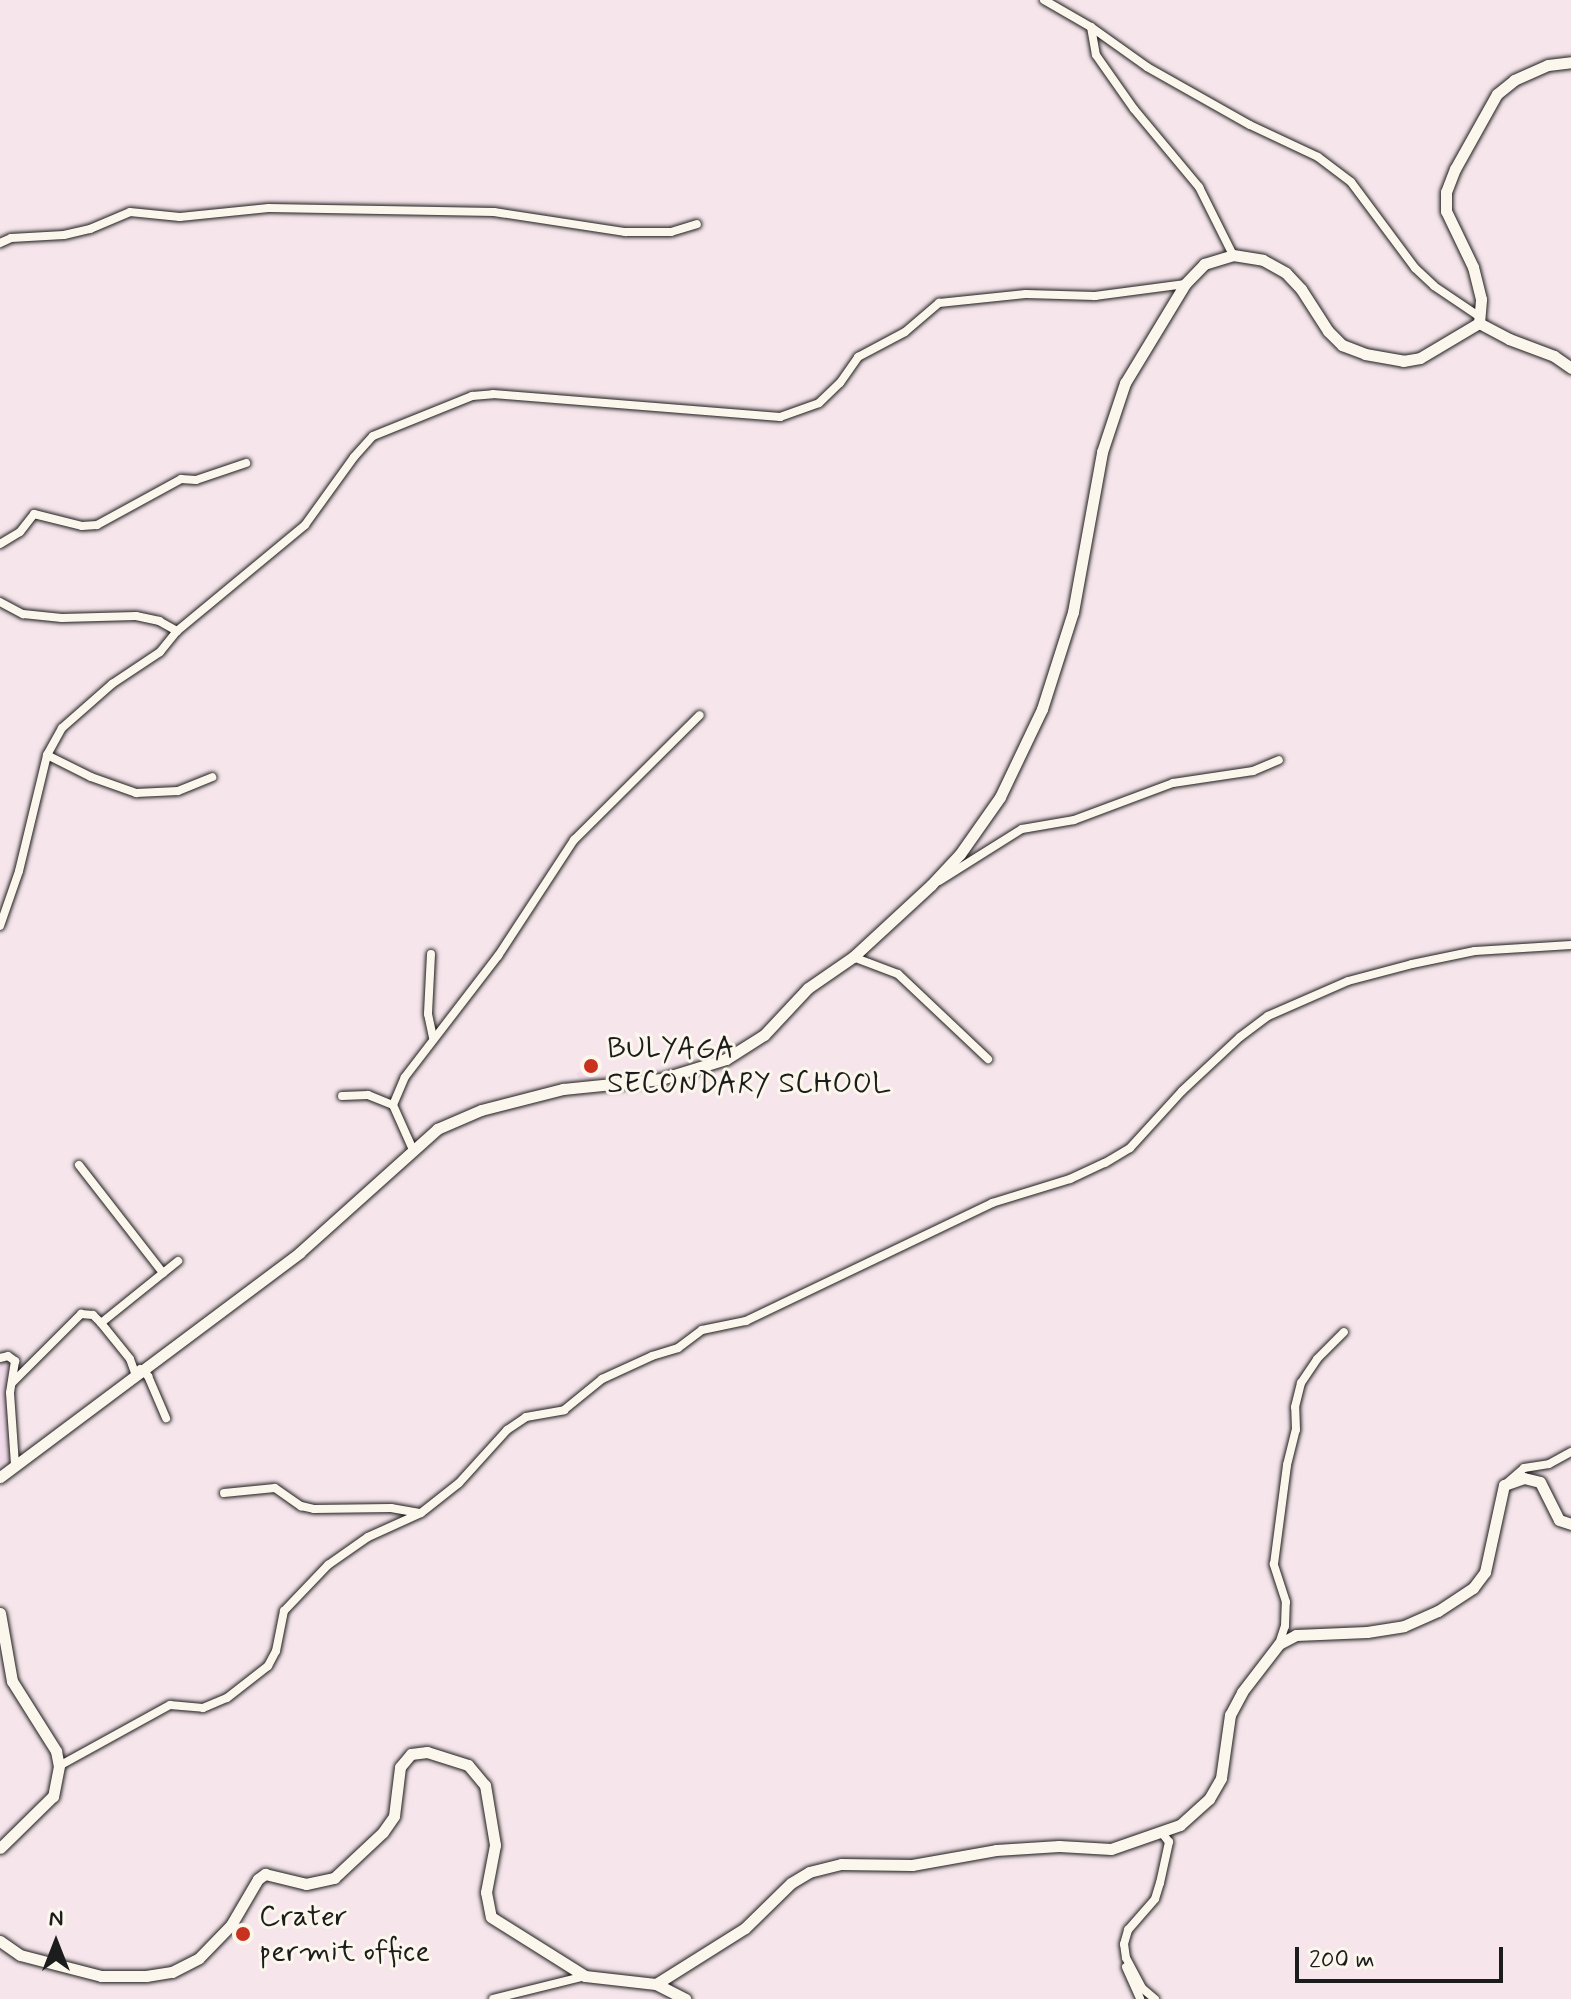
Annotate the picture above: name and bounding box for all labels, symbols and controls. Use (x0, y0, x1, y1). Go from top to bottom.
place label: BULYAGA SECONDARY SCHOOL (607, 1031, 891, 1102)
marker: BULYAGA SECONDARY SCHOOL (582, 1057, 600, 1075)
place label: Crater permit office (259, 1899, 431, 1970)
north arrow (16, 1903, 96, 1983)
text: N (49, 1905, 63, 1933)
marker: Crater permit office (234, 1925, 252, 1943)
scale bar (1299, 1931, 1507, 1981)
text: 200 m (1309, 1945, 1375, 1976)

